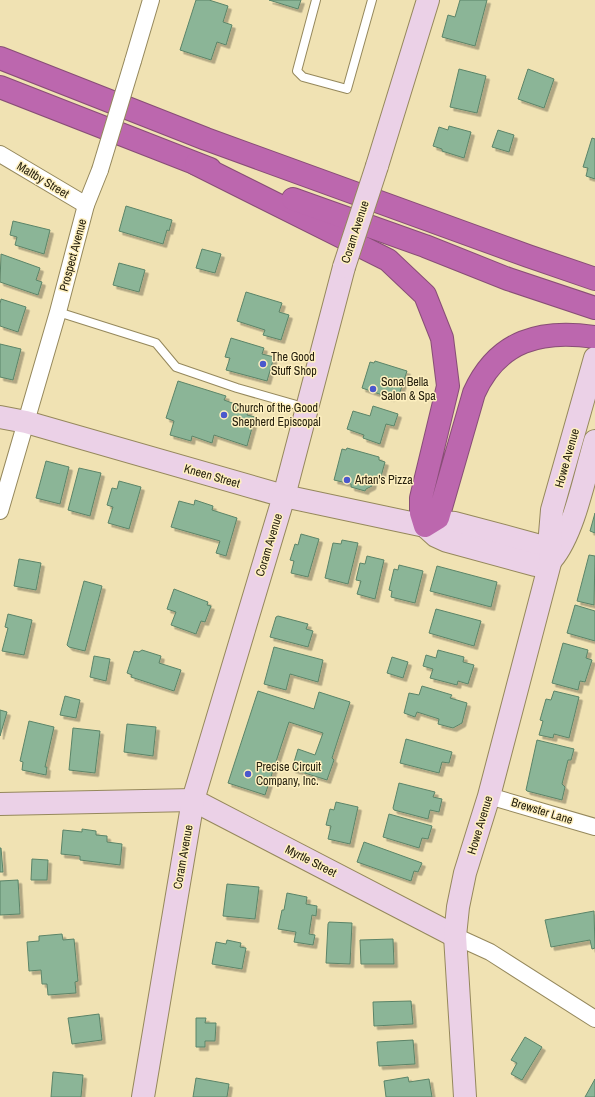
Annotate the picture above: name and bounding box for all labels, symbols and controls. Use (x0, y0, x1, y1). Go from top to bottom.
street label: Maltby Street (14, 158, 72, 202)
street label: Coram Avenue (337, 199, 373, 265)
street label: Prospect Avenue (56, 217, 90, 293)
place label: The Good Stuff Shop (271, 349, 317, 379)
marker: The Good Stuff Shop (258, 359, 268, 369)
place label: Sona Bella Salon & Spa (381, 374, 436, 404)
marker: Sona Bella Salon & Spa (368, 384, 378, 394)
place label: Church of the Good Shepherd Episcopal (232, 400, 321, 430)
marker: Church of the Good Shepherd Episcopal (219, 410, 229, 420)
street label: Howe Avenue (551, 427, 583, 489)
street label: Kneen Street (182, 460, 242, 492)
place label: Artan's Pizza (354, 472, 413, 488)
marker: Artan's Pizza (342, 475, 352, 485)
street label: Coram Avenue (252, 512, 286, 578)
place label: Precise Circuit Company, Inc. (256, 759, 321, 789)
marker: Precise Circuit Company, Inc. (243, 769, 253, 779)
street label: Howe Avenue (463, 794, 497, 856)
street label: Brewster Lane (509, 794, 575, 828)
street label: Coram Avenue (169, 824, 197, 890)
street label: Myrtle Street (283, 841, 340, 881)

